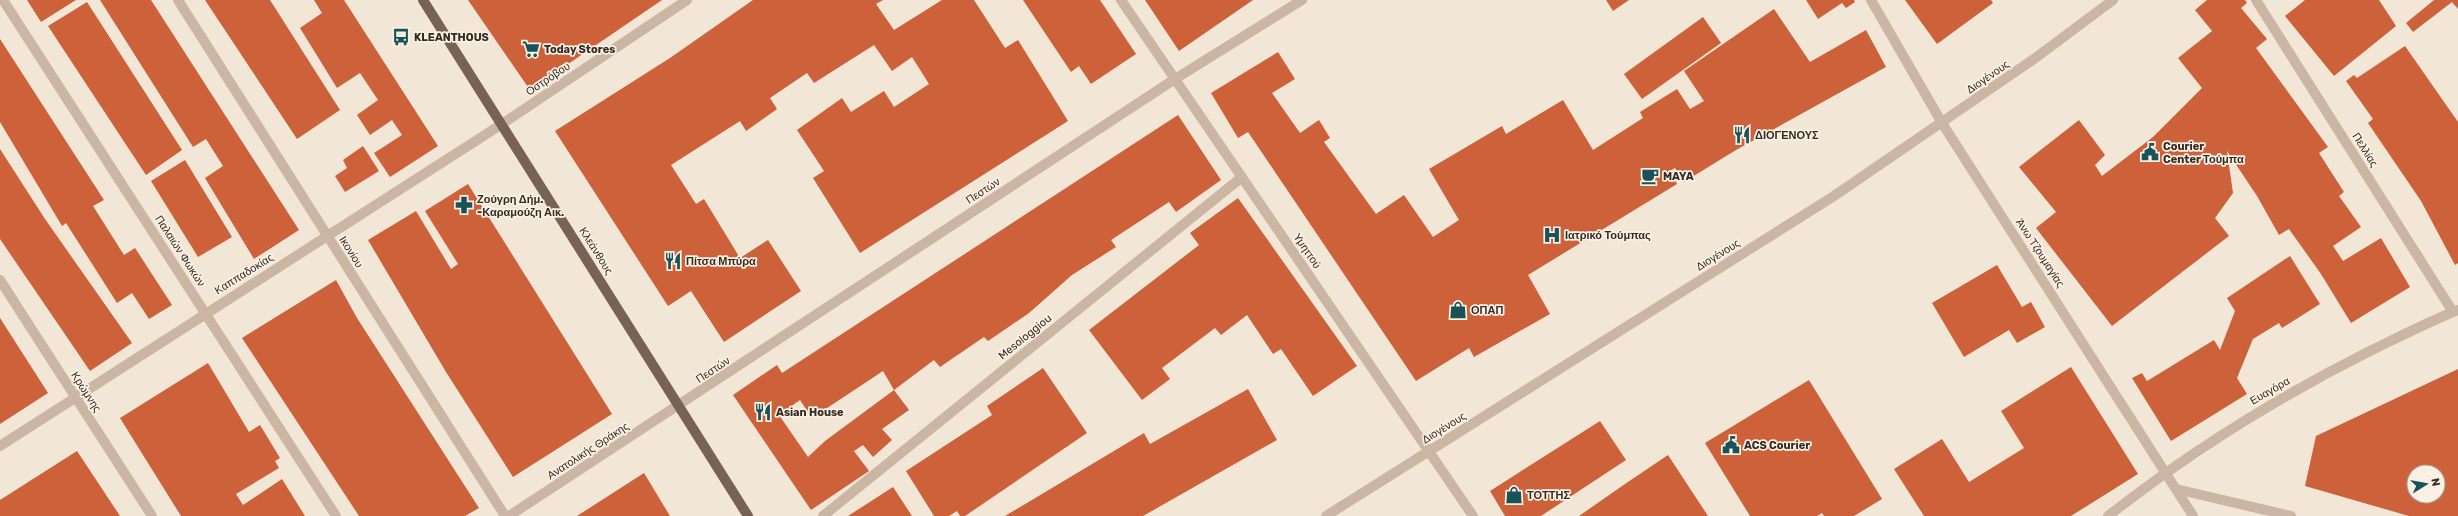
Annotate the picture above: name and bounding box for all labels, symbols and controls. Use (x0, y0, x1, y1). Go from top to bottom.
bus stop icon: KLEANTHOUS (391, 27, 411, 47)
place label: KLEANTHOUS (414, 31, 489, 44)
supermarket icon: Today Stores (521, 39, 541, 59)
place label: Today Stores (544, 43, 615, 56)
street label: Διογένους (1964, 58, 2012, 96)
street label: Οστρόβου (523, 59, 573, 99)
restaurant icon: ΔΙΟΓΕΝΟΥΣ (1732, 125, 1752, 145)
place label: ΔΙΟΓΕΝΟΥΣ (1755, 129, 1819, 142)
street label: Πελλίας (2349, 130, 2381, 170)
place label: Courier Center Τούμπα (2163, 140, 2244, 166)
public building icon: Courier Center Τούμπα (2140, 142, 2160, 162)
cafe icon: MAYA (1640, 166, 1660, 186)
place label: MAYA (1663, 170, 1694, 183)
street label: Πεστών (964, 175, 1003, 207)
place label: Ζούγρη Δήμ. -Καραμούζη Αικ. (477, 193, 564, 219)
pharmacy icon: Ζούγρη Δήμ. -Καραμούζη Αικ. (454, 195, 474, 215)
street label: Παλαιών Φωκών (152, 213, 208, 289)
street label: Άνω Τζουμαγίας (2013, 216, 2067, 290)
street label: Κλεάνθους (576, 225, 616, 277)
hospital icon: Ιατρικό Τούμπας (1542, 225, 1562, 245)
place label: Ιατρικό Τούμπας (1565, 229, 1651, 242)
street label: Υμηττού (1291, 231, 1323, 271)
street label: Ικονίου (336, 234, 366, 270)
street label: Διογένους (1694, 236, 1742, 274)
street label: Καππαδοκίας (212, 251, 276, 297)
restaurant icon: Πίτσα Μπύρα (663, 251, 683, 271)
place label: Πίτσα Μπύρα (686, 255, 756, 268)
shop icon: ΟΠΑΠ (1448, 300, 1468, 320)
place label: ΟΠΑΠ (1471, 304, 1503, 317)
street label: Mesologgiou (996, 312, 1054, 362)
street label: Πεστών (694, 354, 733, 386)
street label: Κρώμνης (68, 369, 104, 415)
street label: Ευαγόρα (2248, 374, 2293, 408)
restaurant icon: Asian House (753, 402, 773, 422)
place label: Asian House (776, 406, 844, 419)
street label: Διογένους (1420, 409, 1468, 447)
street label: Ανατολικής Θράκης (545, 420, 631, 482)
public building icon: ACS Courier (1721, 435, 1741, 455)
place label: ACS Courier (1744, 439, 1810, 452)
north arrow (2406, 464, 2446, 504)
text: N (2428, 477, 2442, 487)
shop icon: ΤΟΤΤΗΣ (1504, 485, 1524, 505)
place label: ΤΟΤΤΗΣ (1527, 489, 1570, 502)

